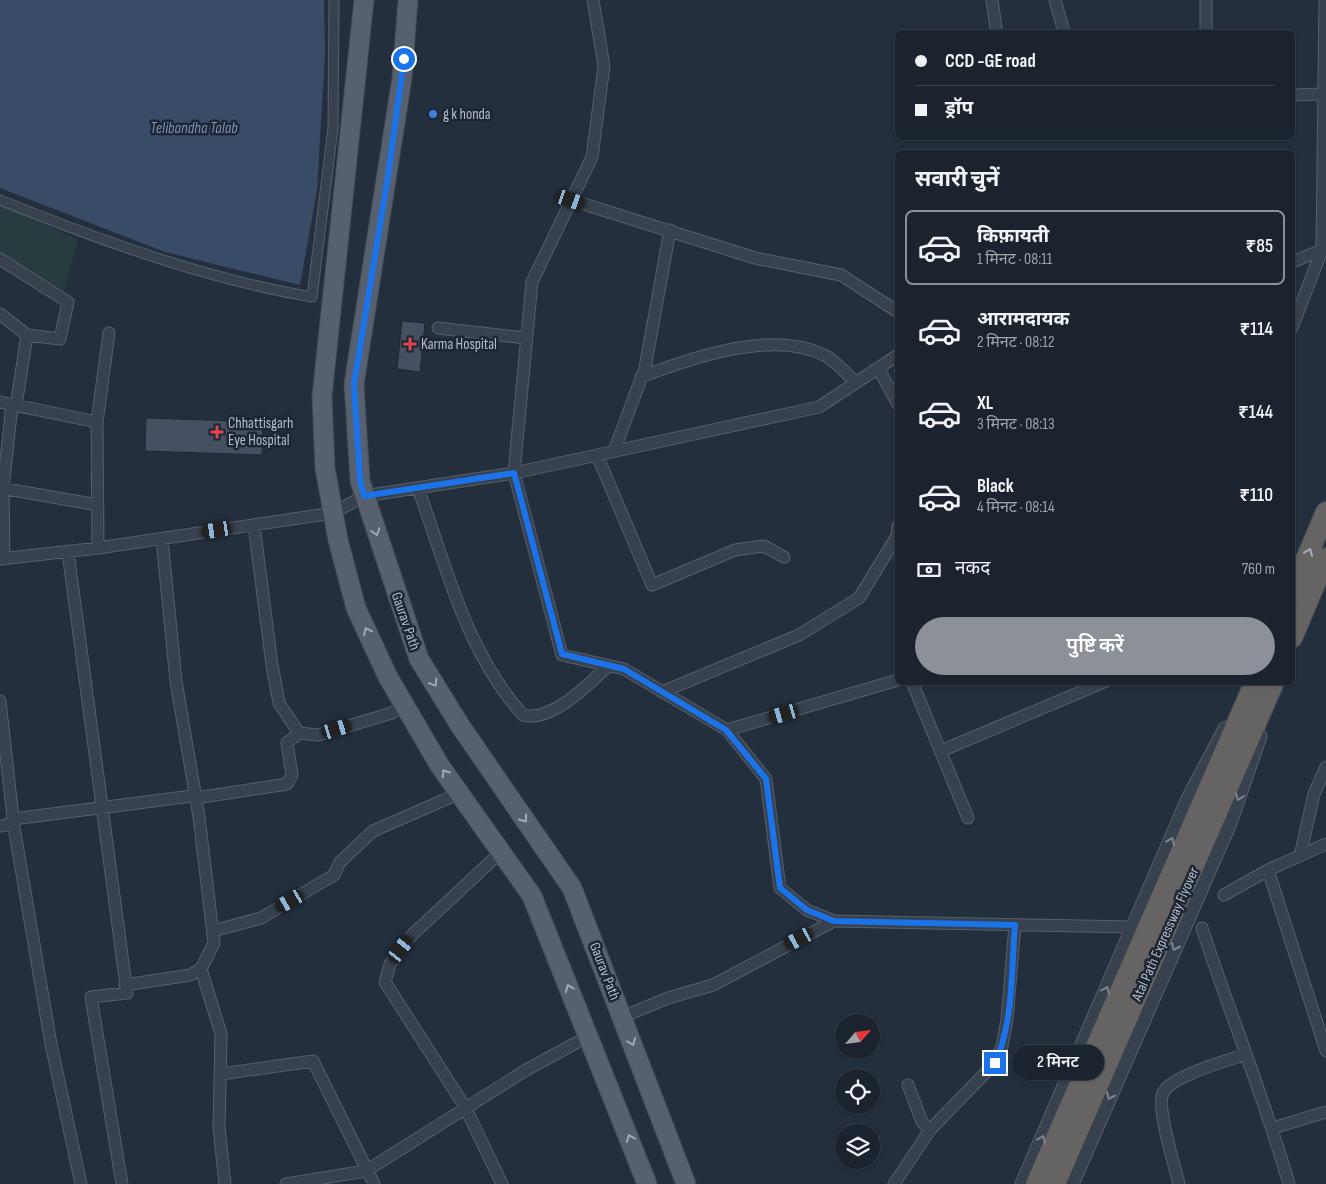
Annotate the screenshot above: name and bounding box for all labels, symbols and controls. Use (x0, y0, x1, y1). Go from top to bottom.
route start (393, 48, 415, 70)
text: CCD -GE road (945, 50, 1036, 73)
text: ड्रॉप (945, 97, 973, 120)
place label: g k honda (443, 105, 491, 124)
marker: g k honda (427, 108, 439, 120)
water label: Telibandha Talab (150, 119, 238, 138)
text: सवारी चुनें (915, 166, 999, 193)
car (554, 188, 587, 212)
icon: car (917, 225, 962, 270)
text: किफ़ायती (977, 225, 1049, 248)
text: ₹85 (1246, 235, 1273, 258)
text: 1 मिनट · 08:11 (977, 250, 1052, 269)
icon: car (917, 308, 962, 353)
text: आरामदायक (977, 308, 1069, 331)
text: ₹114 (1240, 318, 1273, 341)
text: 2 मिनट · 08:12 (977, 333, 1055, 352)
place label: Karma Hospital (421, 335, 497, 354)
marker: Karma Hospital (403, 337, 417, 351)
icon: car (917, 391, 962, 436)
text: XL (977, 392, 993, 415)
text: ₹144 (1238, 401, 1273, 424)
place label: Chhattisgarh Eye Hospital (228, 414, 293, 450)
text: 3 मिनट · 08:13 (977, 415, 1055, 434)
marker: Chhattisgarh Eye Hospital (210, 425, 224, 439)
icon: car (917, 474, 962, 519)
text: Black (977, 475, 1014, 498)
text: ₹110 (1239, 484, 1273, 507)
text: 4 मिनट · 08:14 (977, 498, 1055, 517)
car (201, 520, 232, 540)
one-way arrow (370, 527, 380, 536)
one-way arrow (1303, 548, 1314, 557)
icon: cash (915, 556, 943, 584)
text: नकद (955, 557, 990, 580)
text: 760 m (1242, 560, 1275, 579)
street label: Gaurav Path (387, 590, 424, 653)
button: पुष्टि करें (915, 617, 1275, 675)
one-way arrow (363, 627, 373, 636)
one-way arrow (428, 678, 438, 687)
car (767, 703, 800, 725)
car (320, 717, 353, 741)
one-way arrow (442, 769, 451, 778)
one-way arrow (1235, 792, 1245, 801)
one-way arrow (518, 813, 527, 822)
one-way arrow (1164, 837, 1175, 846)
street label: Atal Path Expressway Flyover (1127, 864, 1204, 1005)
car (273, 887, 306, 915)
car (782, 925, 815, 953)
car (385, 933, 416, 965)
street label: Gaurav Path (585, 940, 624, 1003)
one-way arrow (1171, 942, 1182, 951)
one-way arrow (565, 984, 576, 993)
one-way arrow (1100, 986, 1111, 995)
north arrow (835, 1014, 880, 1059)
map controls (835, 1014, 880, 1169)
one-way arrow (626, 1037, 636, 1046)
callout: 2 मिनट (1012, 1046, 1105, 1080)
route end (984, 1052, 1006, 1074)
text: 2 मिनट (1037, 1053, 1079, 1072)
button: locate (835, 1069, 880, 1114)
one-way arrow (1106, 1091, 1117, 1100)
button: layers (835, 1124, 880, 1169)
one-way arrow (626, 1134, 636, 1143)
one-way arrow (1036, 1135, 1046, 1144)

